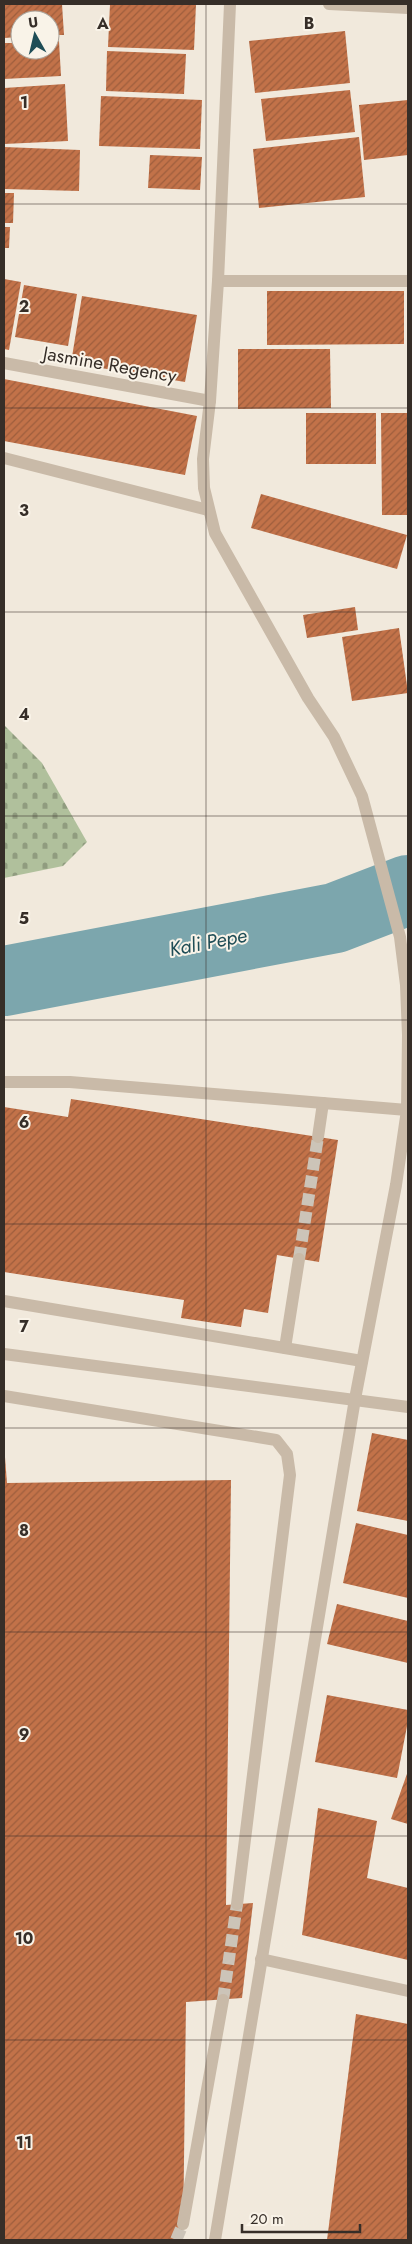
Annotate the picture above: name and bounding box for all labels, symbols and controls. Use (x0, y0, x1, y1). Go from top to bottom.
north arrow (10, 10, 60, 60)
text: U (27, 12, 39, 33)
text: A (96, 12, 109, 35)
text: B (304, 12, 314, 35)
text: 1 (20, 91, 28, 114)
text: 2 (19, 295, 29, 318)
street label: Jasmine Regency (38, 339, 179, 390)
text: 3 (19, 499, 29, 522)
text: 4 (18, 703, 30, 726)
text: 5 (19, 907, 29, 930)
water label: Kali Pepe (167, 921, 249, 964)
text: 6 (19, 1111, 29, 1134)
text: 7 (19, 1315, 29, 1338)
text: 8 (19, 1519, 29, 1542)
text: 9 (19, 1723, 29, 1746)
text: 10 (15, 1927, 33, 1950)
text: 11 (16, 2131, 32, 2154)
scale bar (242, 2202, 360, 2234)
text: 20 m (250, 2208, 284, 2230)

